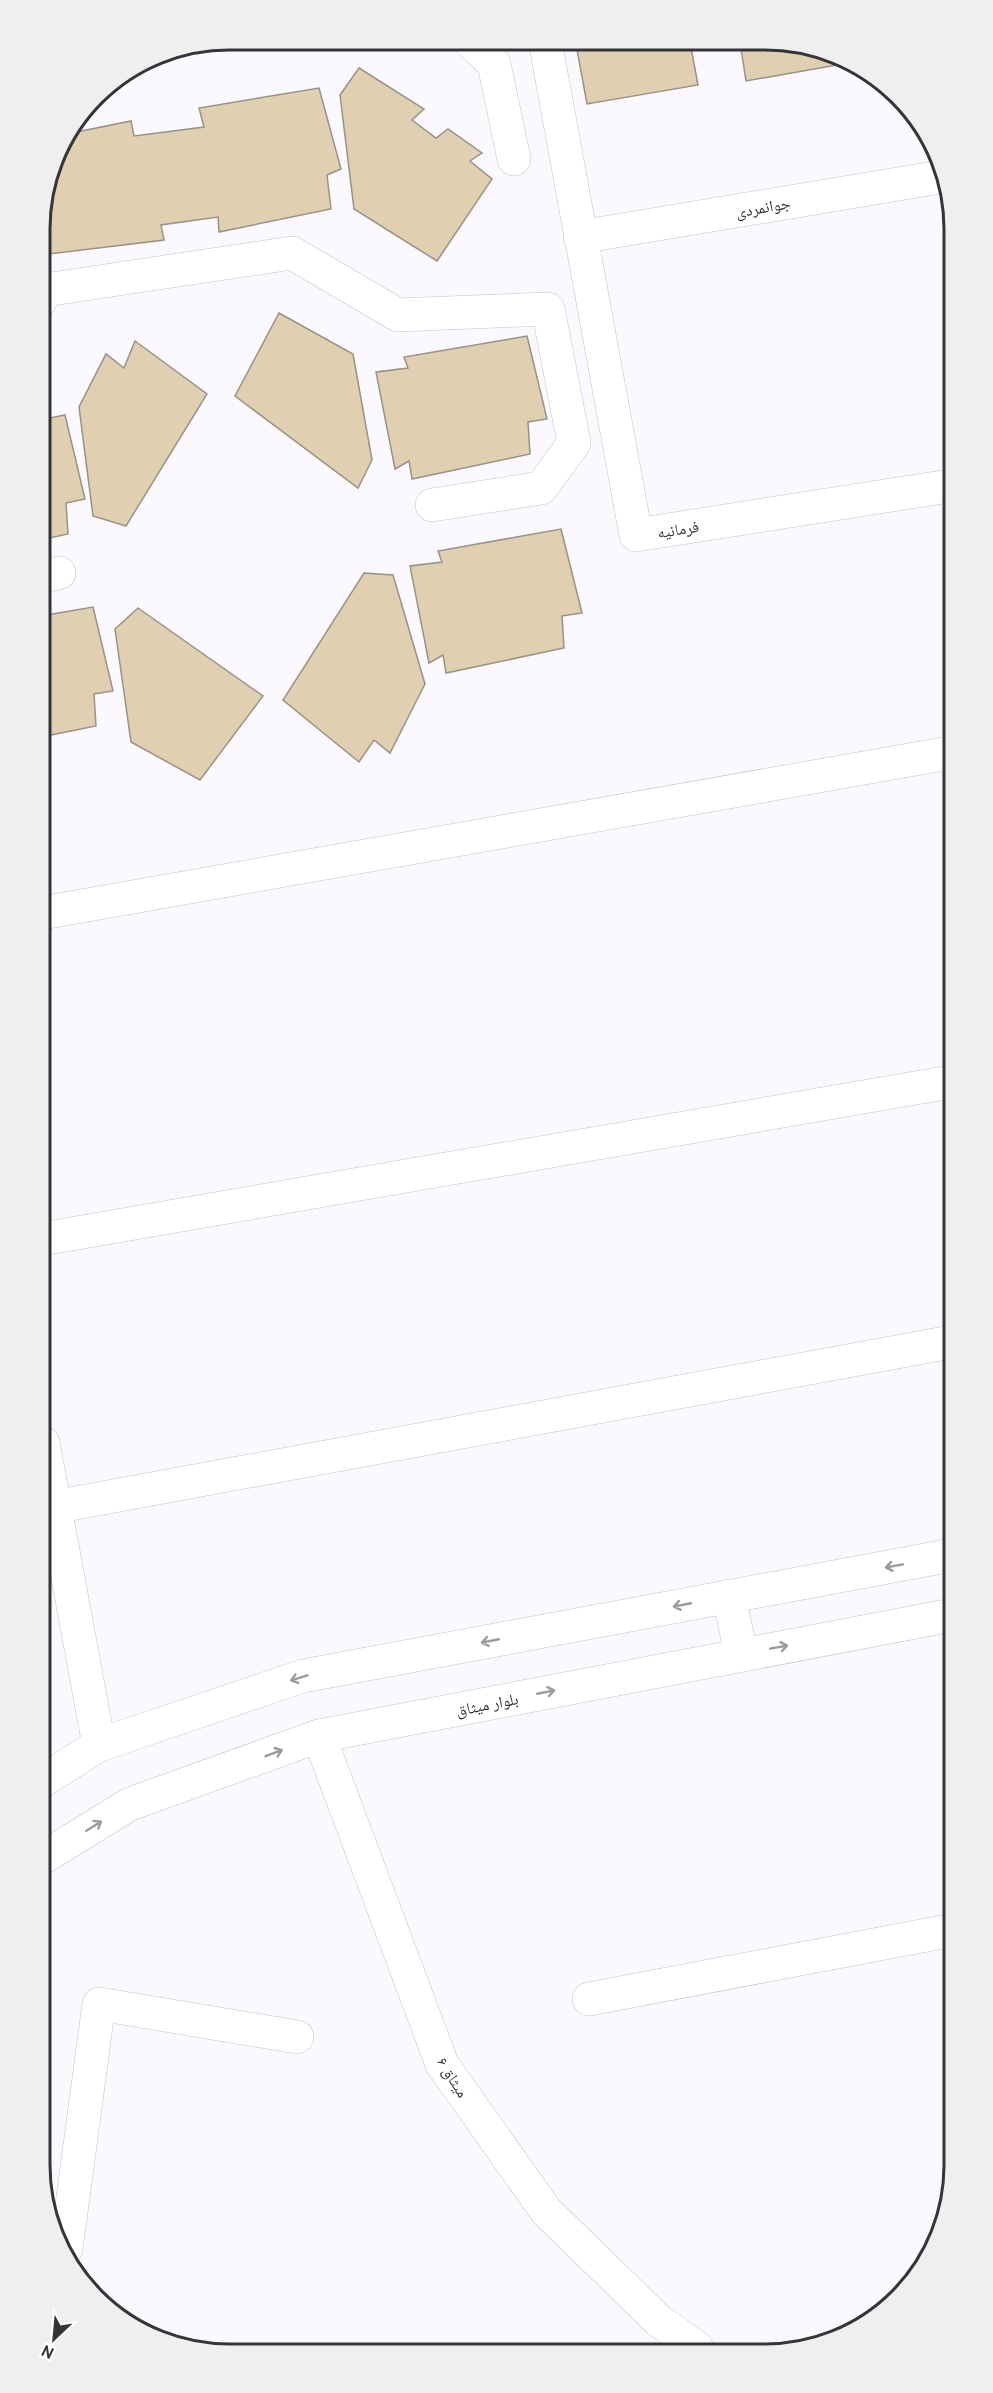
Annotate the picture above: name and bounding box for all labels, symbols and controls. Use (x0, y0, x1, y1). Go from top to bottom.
street label: جوانمردی (734, 194, 792, 224)
street label: فرمانیه (656, 518, 701, 544)
one-way arrow (885, 1561, 905, 1572)
one-way arrow (673, 1600, 692, 1611)
one-way arrow (481, 1636, 500, 1647)
one-way arrow (768, 1642, 788, 1653)
one-way arrow (290, 1673, 309, 1684)
one-way arrow (536, 1686, 555, 1697)
street label: بلوار میثاق (455, 1690, 520, 1722)
one-way arrow (264, 1746, 283, 1757)
one-way arrow (85, 1820, 102, 1832)
street label: میثاق ۶ (431, 2054, 471, 2102)
north arrow (24, 2309, 84, 2369)
text: N (39, 2339, 58, 2362)

